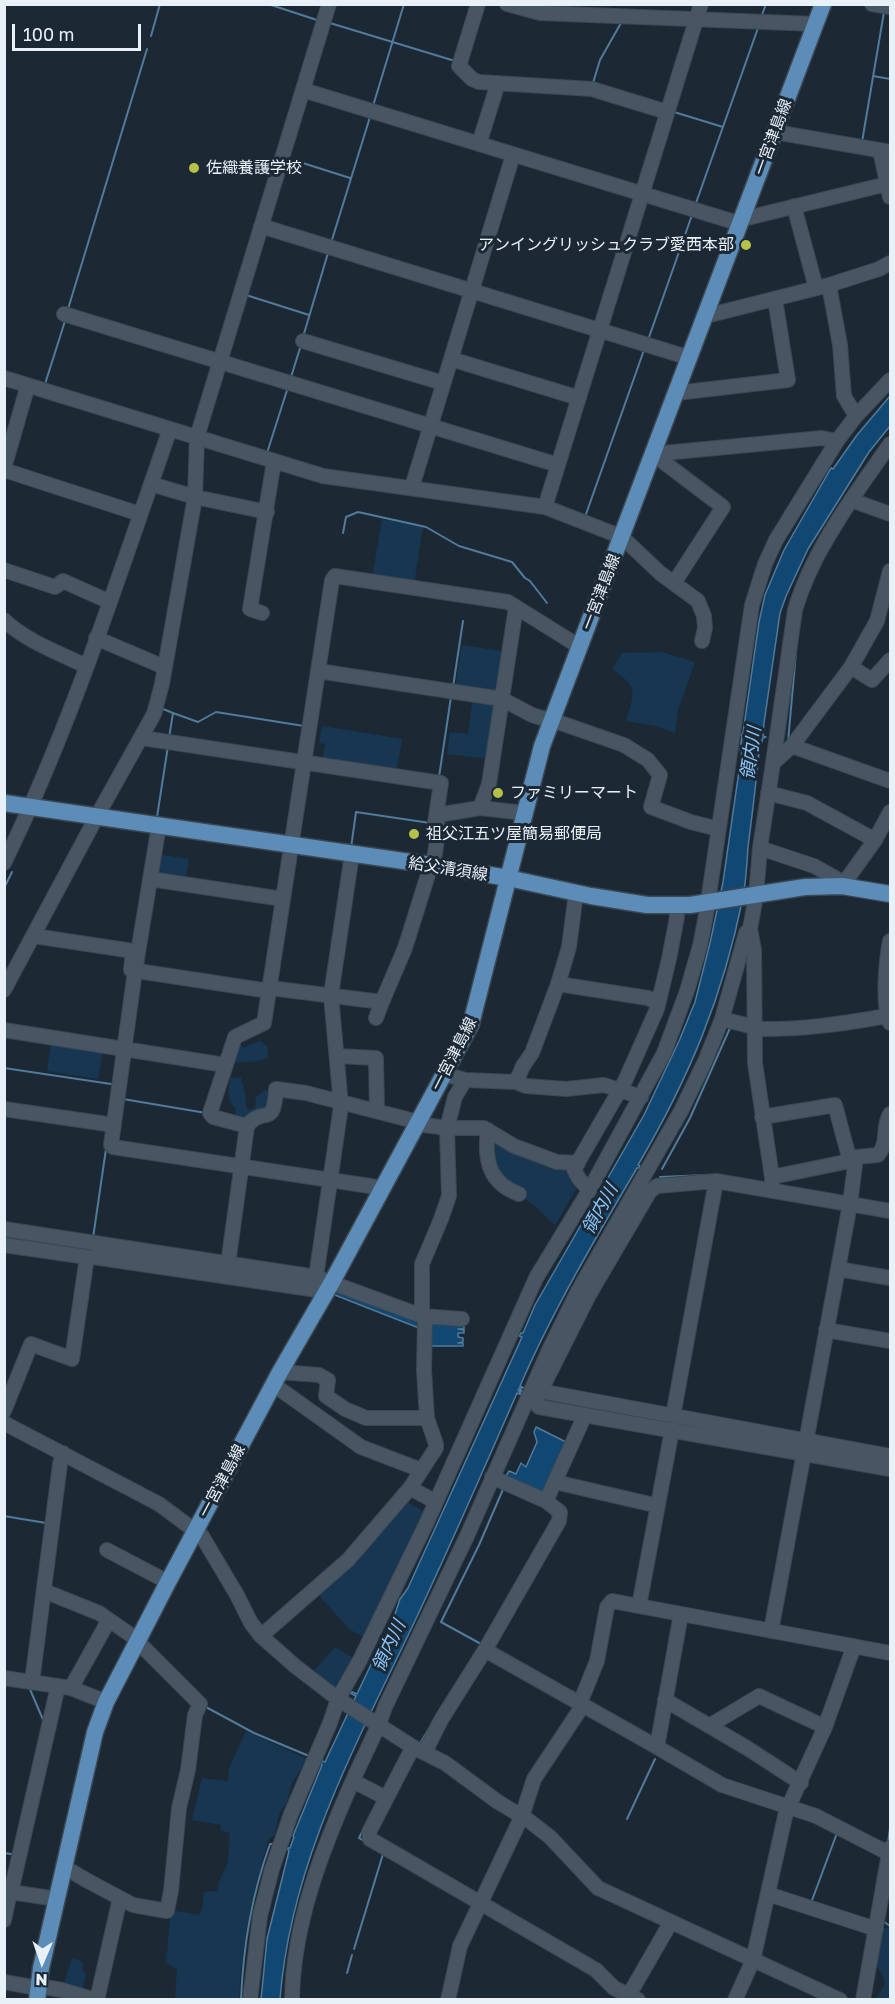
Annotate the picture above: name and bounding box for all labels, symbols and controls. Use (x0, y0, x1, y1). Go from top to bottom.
scale bar (15, 12, 144, 50)
text: 100 m (23, 23, 74, 45)
street label: 一宮津島線 (750, 96, 796, 178)
place label: 佐織養護学校 (206, 158, 302, 178)
marker: 佐織養護学校 (187, 161, 201, 175)
place label: アンイングリッシュクラブ愛西本部 (478, 235, 734, 255)
marker: アンイングリッシュクラブ愛西本部 (739, 238, 753, 252)
street label: 一宮津島線 (578, 551, 624, 633)
water label: 領内川 (737, 725, 765, 781)
place label: ファミリーマート (510, 783, 638, 803)
marker: ファミリーマート (491, 786, 505, 800)
place label: 祖父江五ツ屋簡易郵便局 (426, 824, 602, 844)
marker: 祖父江五ツ屋簡易郵便局 (407, 827, 421, 841)
street label: 給父清須線 (407, 853, 489, 885)
street label: 一宮津島線 (427, 1014, 481, 1094)
water label: 領内川 (577, 1180, 623, 1238)
street label: 一宮津島線 (195, 1441, 249, 1521)
water label: 領内川 (368, 1617, 410, 1675)
north arrow (12, 1932, 72, 1992)
text: N (35, 1970, 48, 1990)

